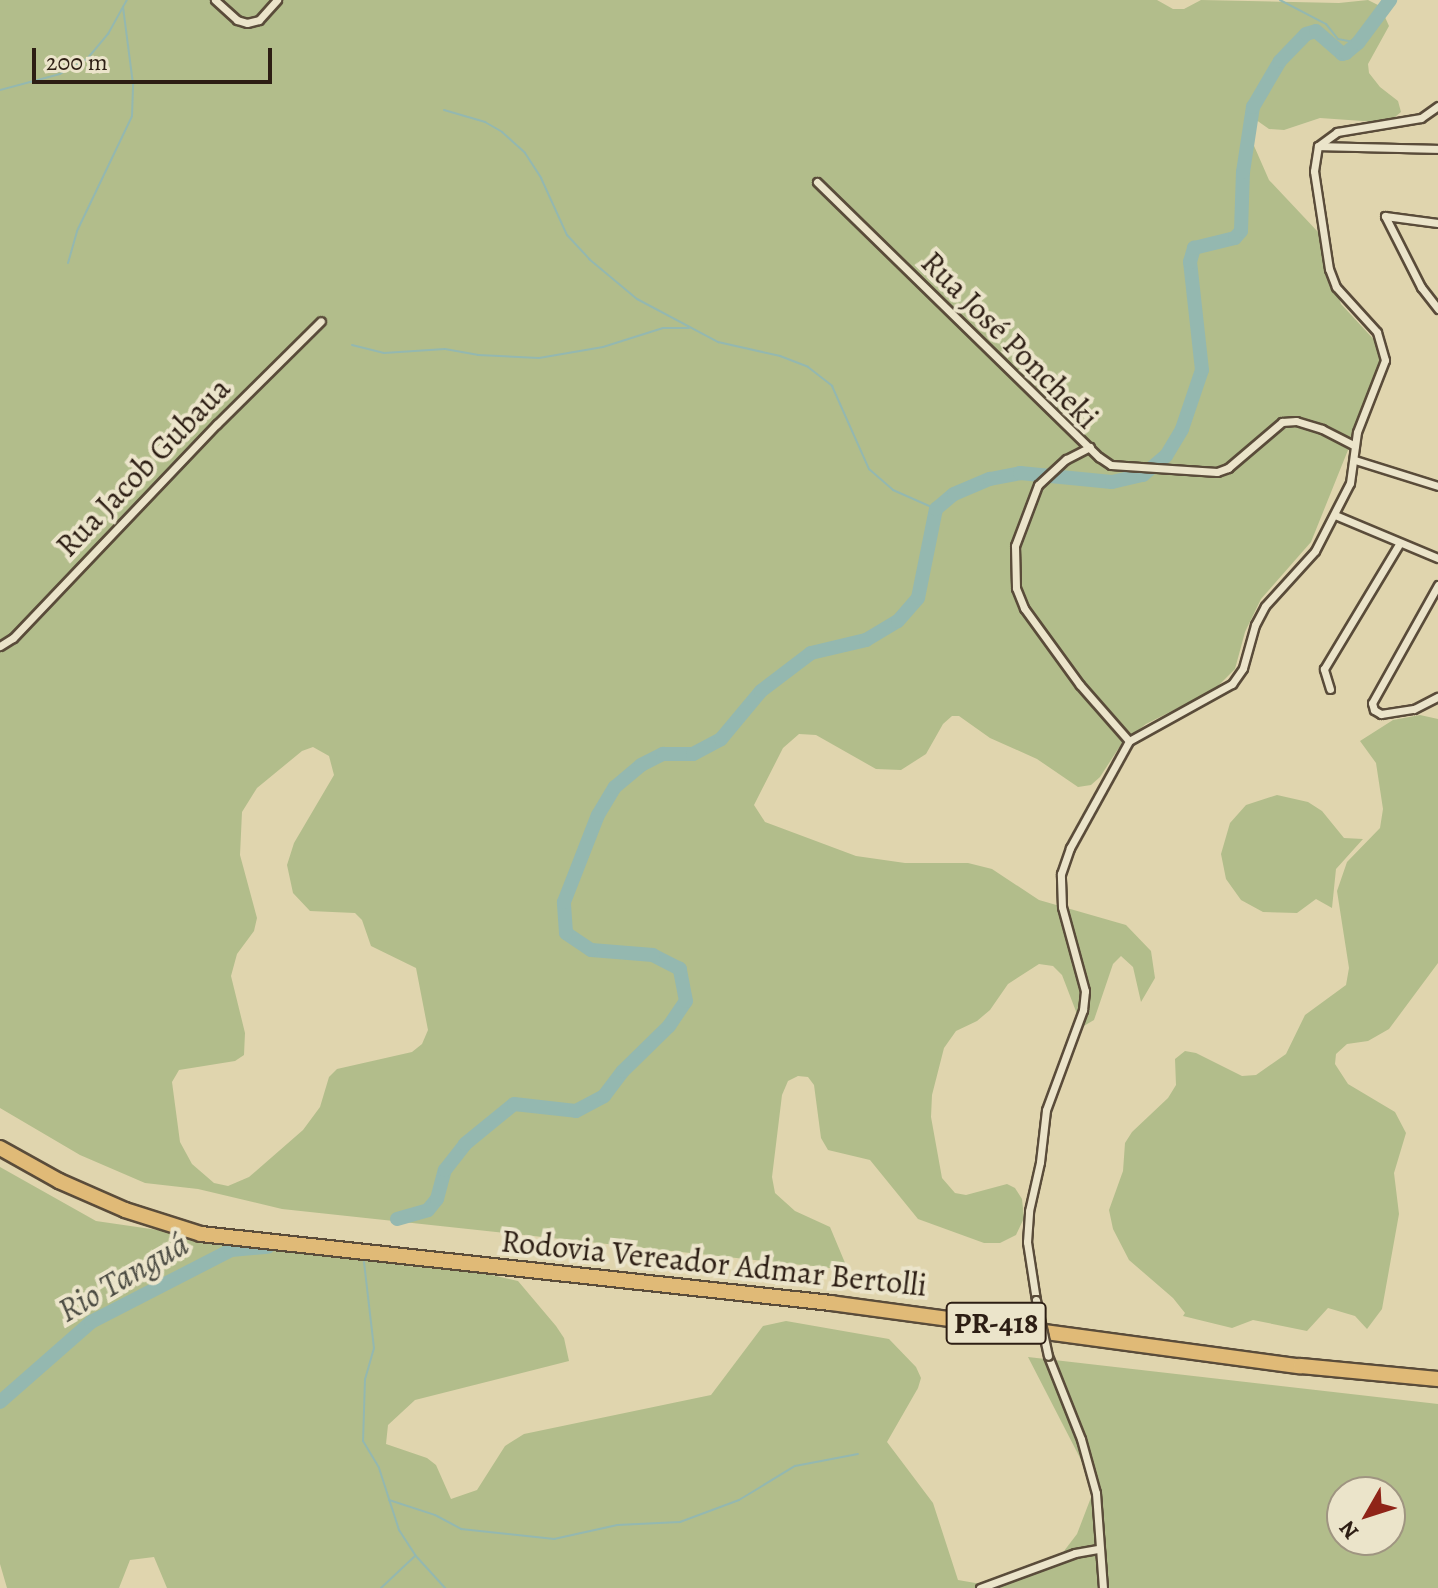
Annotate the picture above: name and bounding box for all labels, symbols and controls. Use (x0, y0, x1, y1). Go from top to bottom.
scale bar (36, 32, 276, 82)
text: 200 m (46, 46, 108, 78)
street label: Rua José Poncheki (913, 243, 1107, 437)
street label: Rua Jacob Gubaua (48, 369, 238, 565)
street label: Rodovia Vereador Admar Bertolli (499, 1222, 929, 1304)
water label: Rio Tanguá (50, 1223, 196, 1331)
road number: PR-418 (944, 1297, 1048, 1349)
north arrow (1326, 1476, 1406, 1556)
text: N (1332, 1514, 1366, 1546)

